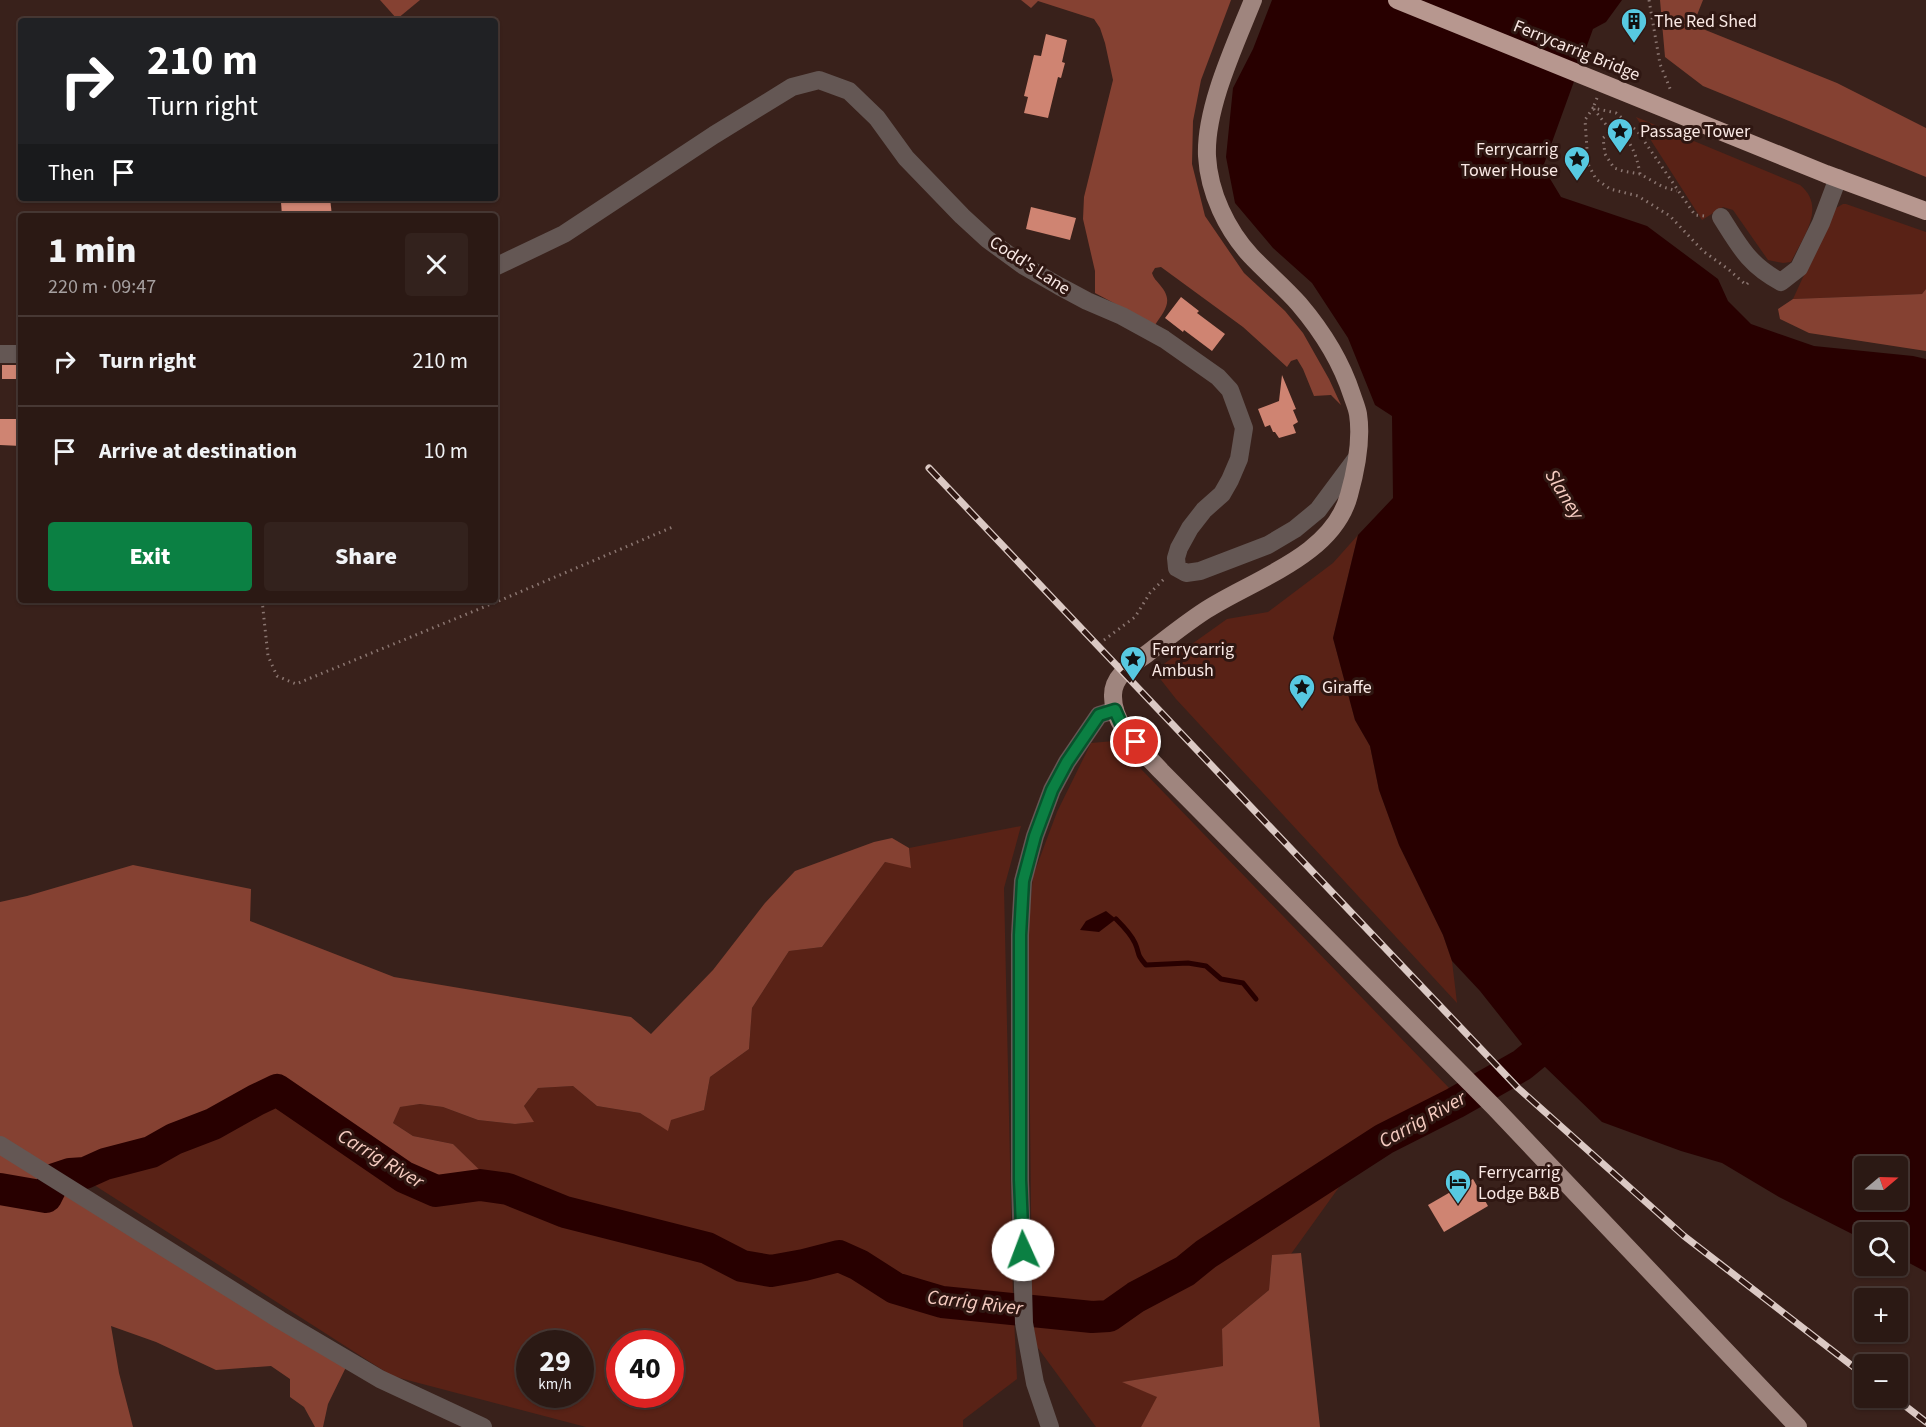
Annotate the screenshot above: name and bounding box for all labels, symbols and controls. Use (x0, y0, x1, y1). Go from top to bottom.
building icon: The Red Shed (1619, 6, 1649, 44)
place label: The Red Shed (1654, 9, 1757, 34)
street label: Ferrycarrig Bridge (1510, 14, 1644, 87)
text: 210 m (147, 31, 258, 91)
icon: right (48, 42, 126, 120)
text: Turn right (147, 87, 258, 126)
place icon: Passage Tower (1605, 116, 1635, 154)
place label: Passage Tower (1640, 119, 1751, 144)
place label: Ferrycarrig Tower House (1460, 137, 1558, 183)
place icon: Ferrycarrig Tower House (1562, 144, 1592, 182)
icon: arrive (107, 156, 140, 189)
text: Then (48, 157, 95, 189)
text: 1 min (48, 225, 136, 276)
street label: Codd's Lane (984, 230, 1075, 301)
button: close (405, 233, 468, 296)
text: 220 m · 09:47 (48, 273, 156, 301)
icon: right (48, 345, 81, 378)
text: Turn right (99, 345, 196, 377)
text: 210 m (413, 345, 468, 377)
icon: arrive (48, 435, 81, 468)
text: Arrive at destination (99, 435, 297, 467)
text: 10 m (423, 435, 468, 467)
water label: Slaney (1538, 464, 1591, 526)
button: Exit (48, 522, 252, 591)
button: Share (264, 522, 468, 591)
place label: Ferrycarrig Ambush (1152, 637, 1234, 683)
place icon: Ferrycarrig Ambush (1118, 644, 1148, 682)
place icon: Giraffe (1287, 672, 1317, 710)
place label: Giraffe (1322, 675, 1372, 700)
pin (1110, 716, 1161, 767)
icon: arrive (1119, 725, 1152, 758)
water label: Carrig River (1374, 1084, 1472, 1155)
water label: Carrig River (332, 1122, 430, 1196)
north arrow (1854, 1156, 1908, 1210)
map controls (1854, 1156, 1908, 1408)
place label: Ferrycarrig Lodge B&B (1478, 1160, 1560, 1206)
hotel icon: Ferrycarrig Lodge B&B (1443, 1167, 1473, 1205)
position arrow (991, 1218, 1055, 1282)
button: search (1854, 1222, 1908, 1276)
water label: Carrig River (926, 1283, 1025, 1323)
button: + (1854, 1288, 1908, 1342)
speed limit sign: 40 (606, 1330, 684, 1408)
text: 29 (539, 1340, 571, 1383)
button: − (1854, 1354, 1908, 1408)
text: km/h (538, 1374, 572, 1395)

